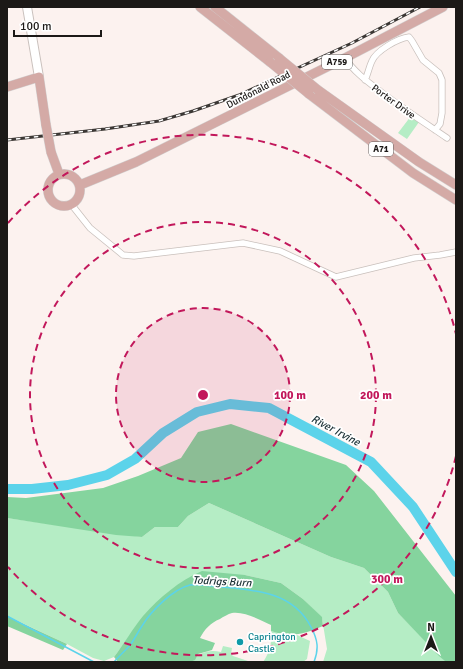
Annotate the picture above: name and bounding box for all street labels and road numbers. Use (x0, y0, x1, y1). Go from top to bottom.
road number: A759 (322, 55, 352, 69)
street label: Dundonald Road (224, 69, 292, 111)
street label: Porter Drive (369, 82, 418, 122)
road number: A71 (369, 142, 393, 156)

